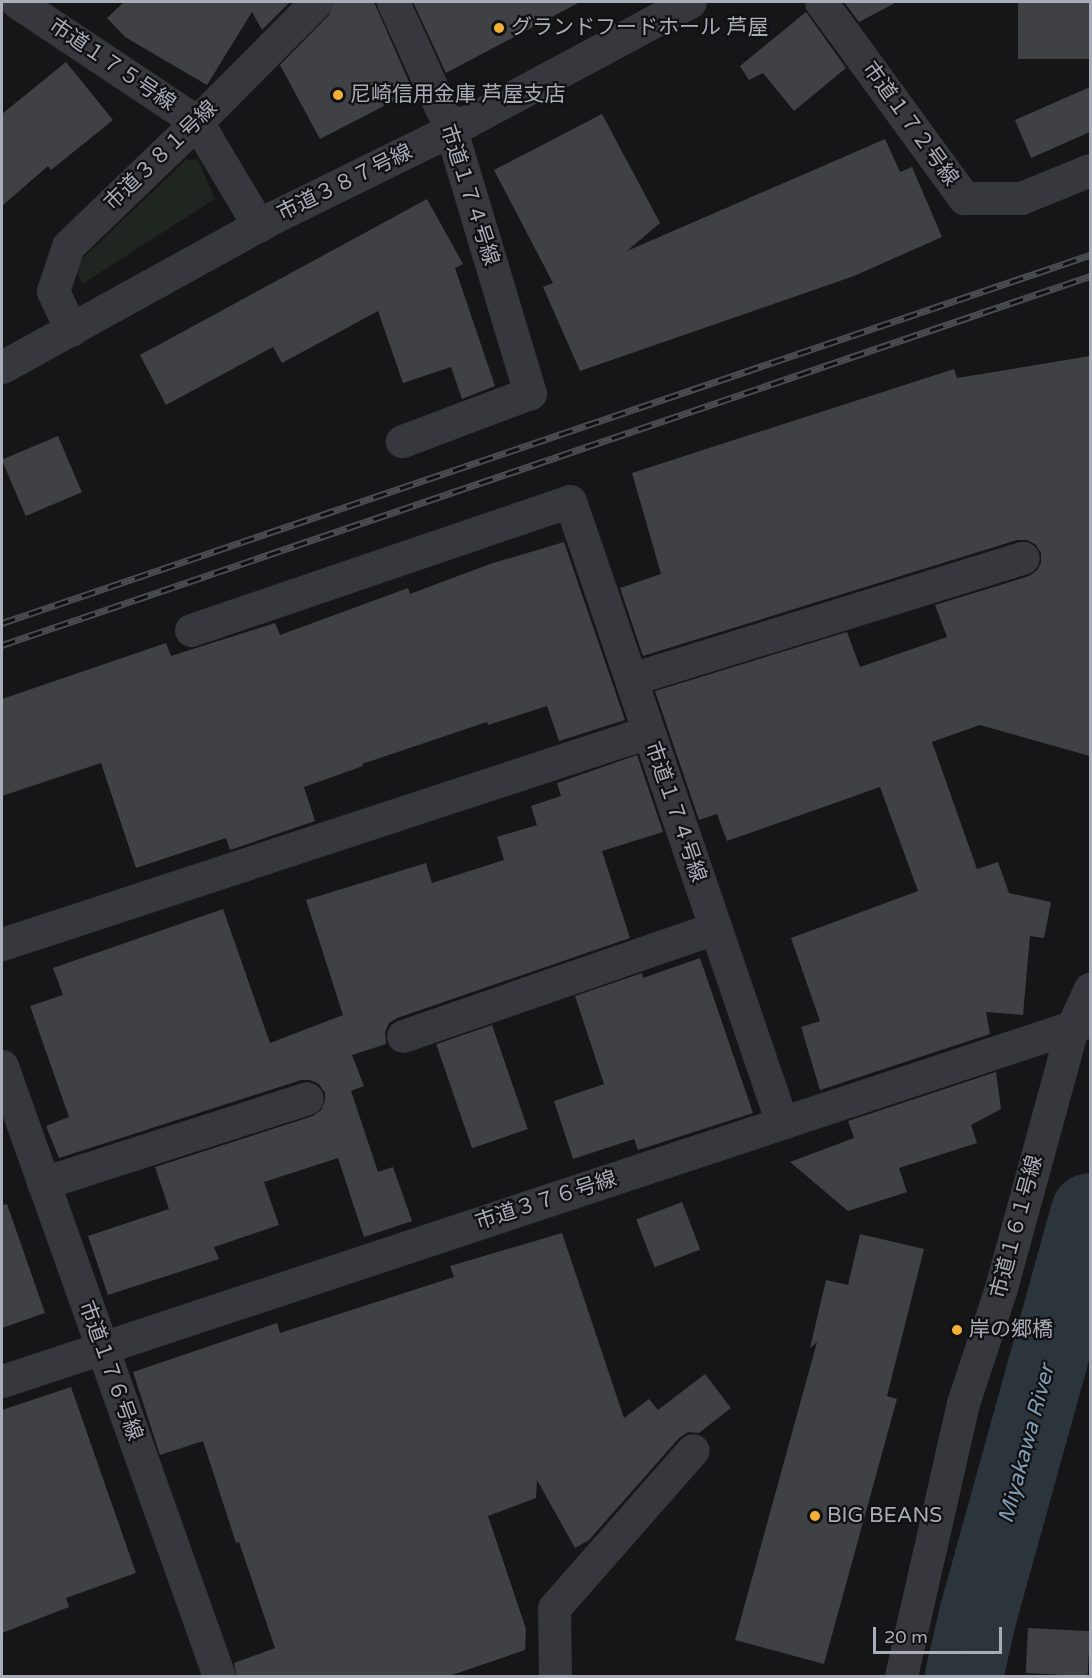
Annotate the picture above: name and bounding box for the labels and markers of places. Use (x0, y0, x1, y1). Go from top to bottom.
place label: グランドフードホール 芦屋 (511, 15, 768, 41)
marker: グランドフードホール 芦屋 (492, 21, 506, 35)
place label: 尼崎信用金庫 芦屋支店 (350, 82, 565, 108)
marker: 尼崎信用金庫 芦屋支店 (331, 88, 345, 102)
place label: 岸の郷橋 (969, 1317, 1053, 1343)
marker: 岸の郷橋 (950, 1323, 964, 1337)
place label: BIG BEANS (827, 1503, 942, 1529)
marker: BIG BEANS (808, 1509, 822, 1523)

